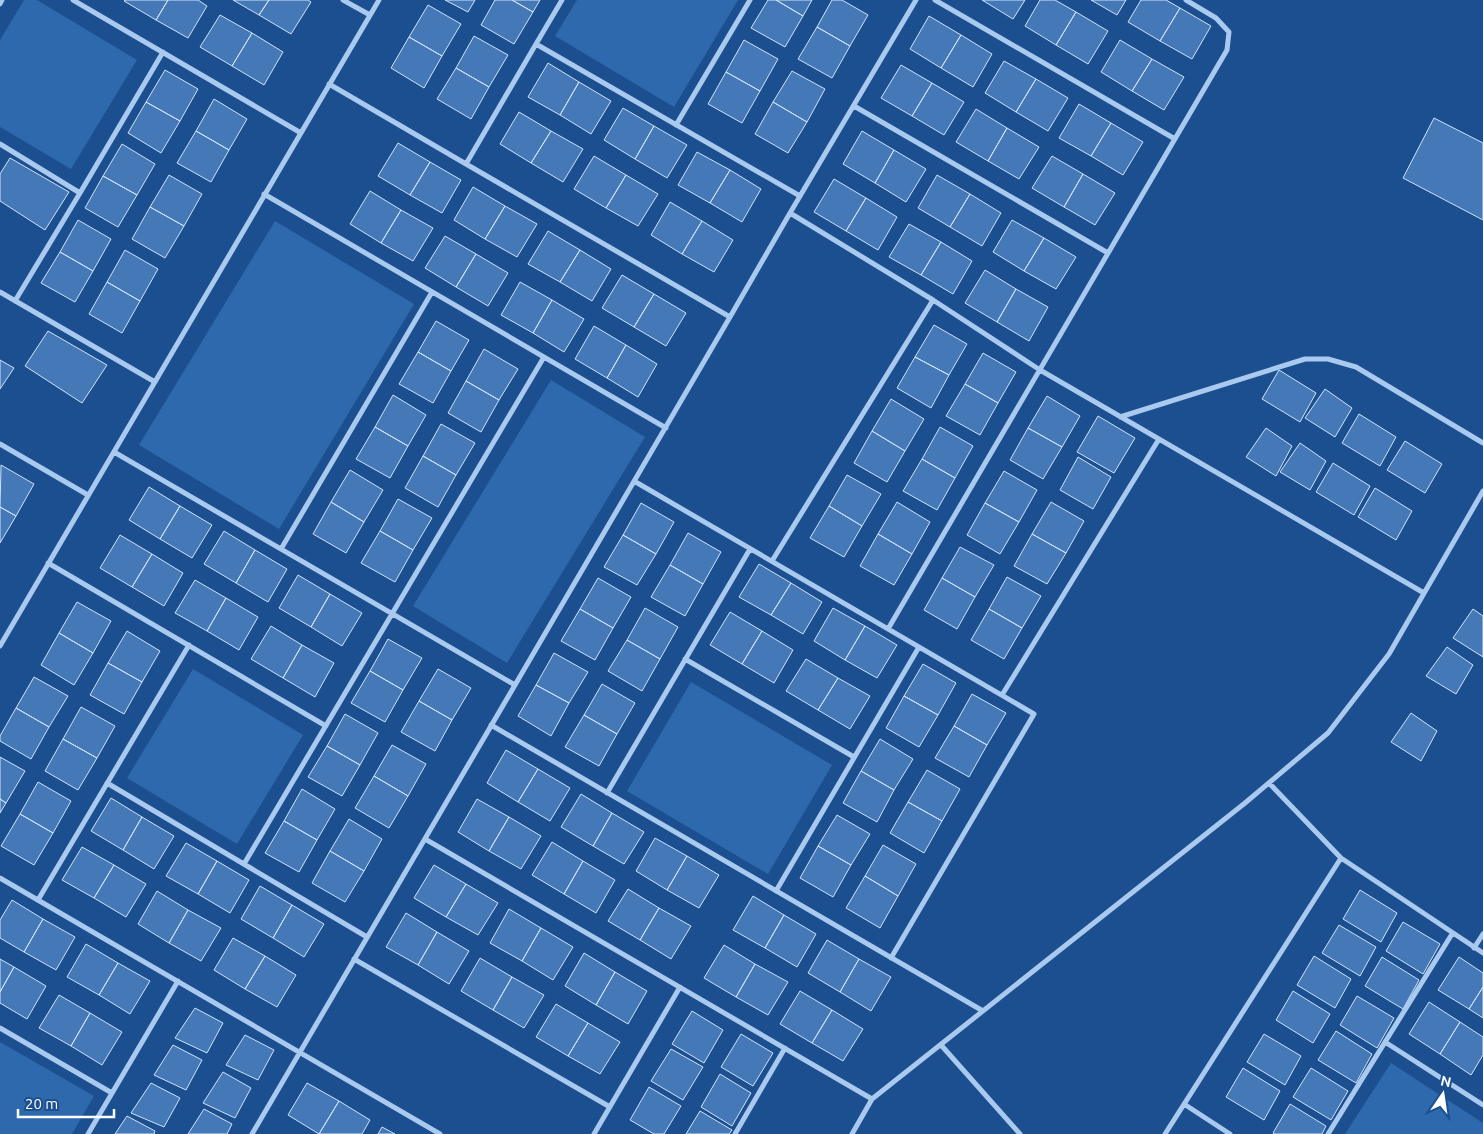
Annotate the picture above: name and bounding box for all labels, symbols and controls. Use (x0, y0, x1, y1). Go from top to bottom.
north arrow (1418, 1069, 1468, 1119)
text: N (1439, 1072, 1453, 1090)
scale bar (18, 1086, 114, 1118)
text: 20 m (25, 1095, 58, 1112)

